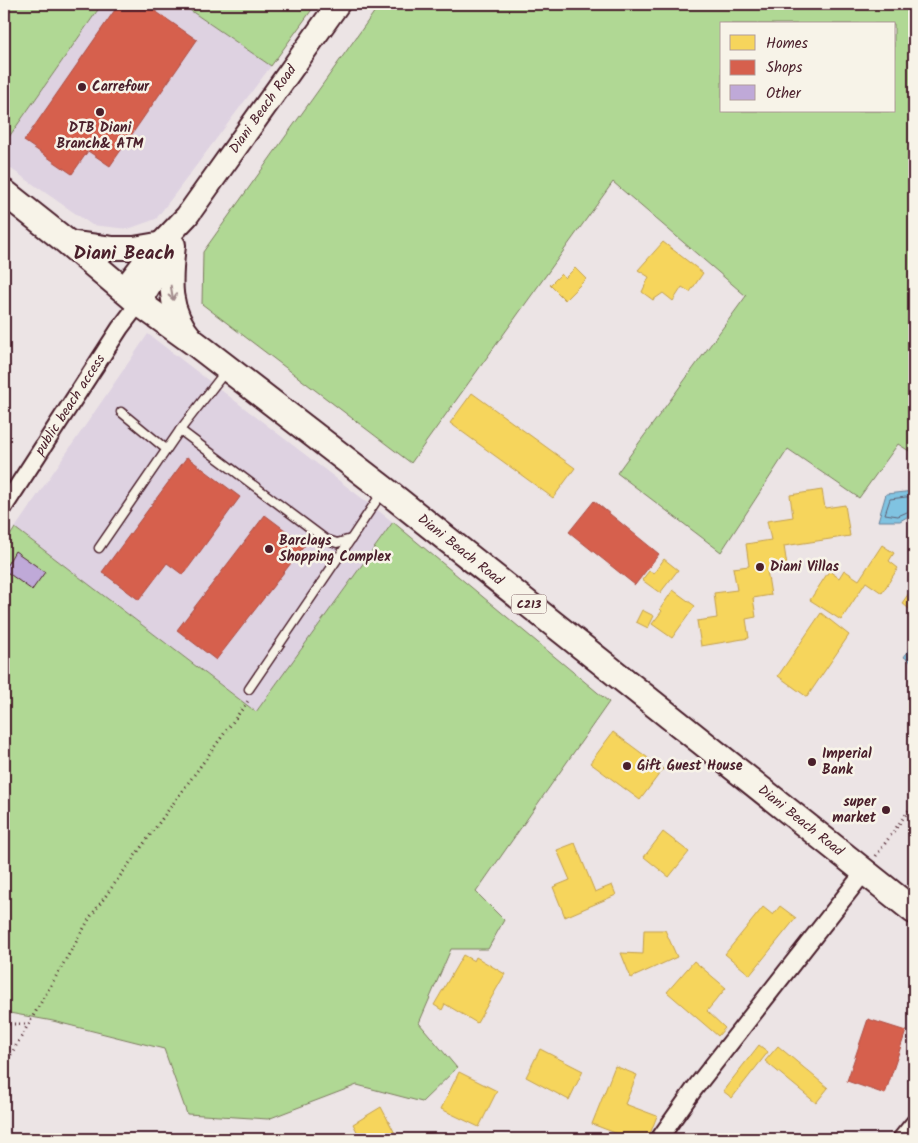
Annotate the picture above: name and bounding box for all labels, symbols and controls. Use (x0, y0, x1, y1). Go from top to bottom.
legend (720, 22, 896, 112)
text: Homes (766, 32, 809, 56)
text: Shops (766, 56, 803, 80)
street label: Diani Beach Road (224, 59, 303, 158)
place label: Carrefour (92, 76, 150, 98)
marker: Carrefour (76, 81, 88, 93)
text: Other (766, 82, 802, 106)
marker: DTB Diani Branch& ATM (94, 106, 106, 118)
place label: DTB Diani Branch& ATM (57, 117, 144, 155)
district label: Diani Beach (74, 239, 175, 269)
one-way arrow (167, 285, 177, 301)
street label: public beach access (29, 350, 111, 460)
street label: Diani Beach Road (413, 509, 509, 592)
place label: Barclays Shopping Complex (279, 530, 391, 568)
marker: Barclays Shopping Complex (263, 543, 275, 555)
place label: Diani Villas (770, 556, 840, 578)
marker: Diani Villas (754, 561, 766, 573)
road number: C213 (512, 594, 546, 614)
place label: Imperial Bank (822, 743, 872, 781)
place label: Gift Guest House (637, 755, 743, 777)
marker: Imperial Bank (806, 756, 818, 768)
marker: Gift Guest House (621, 760, 633, 772)
street label: Diani Beach Road (753, 780, 849, 863)
place label: super market (832, 791, 877, 829)
marker: super market (880, 804, 892, 816)

